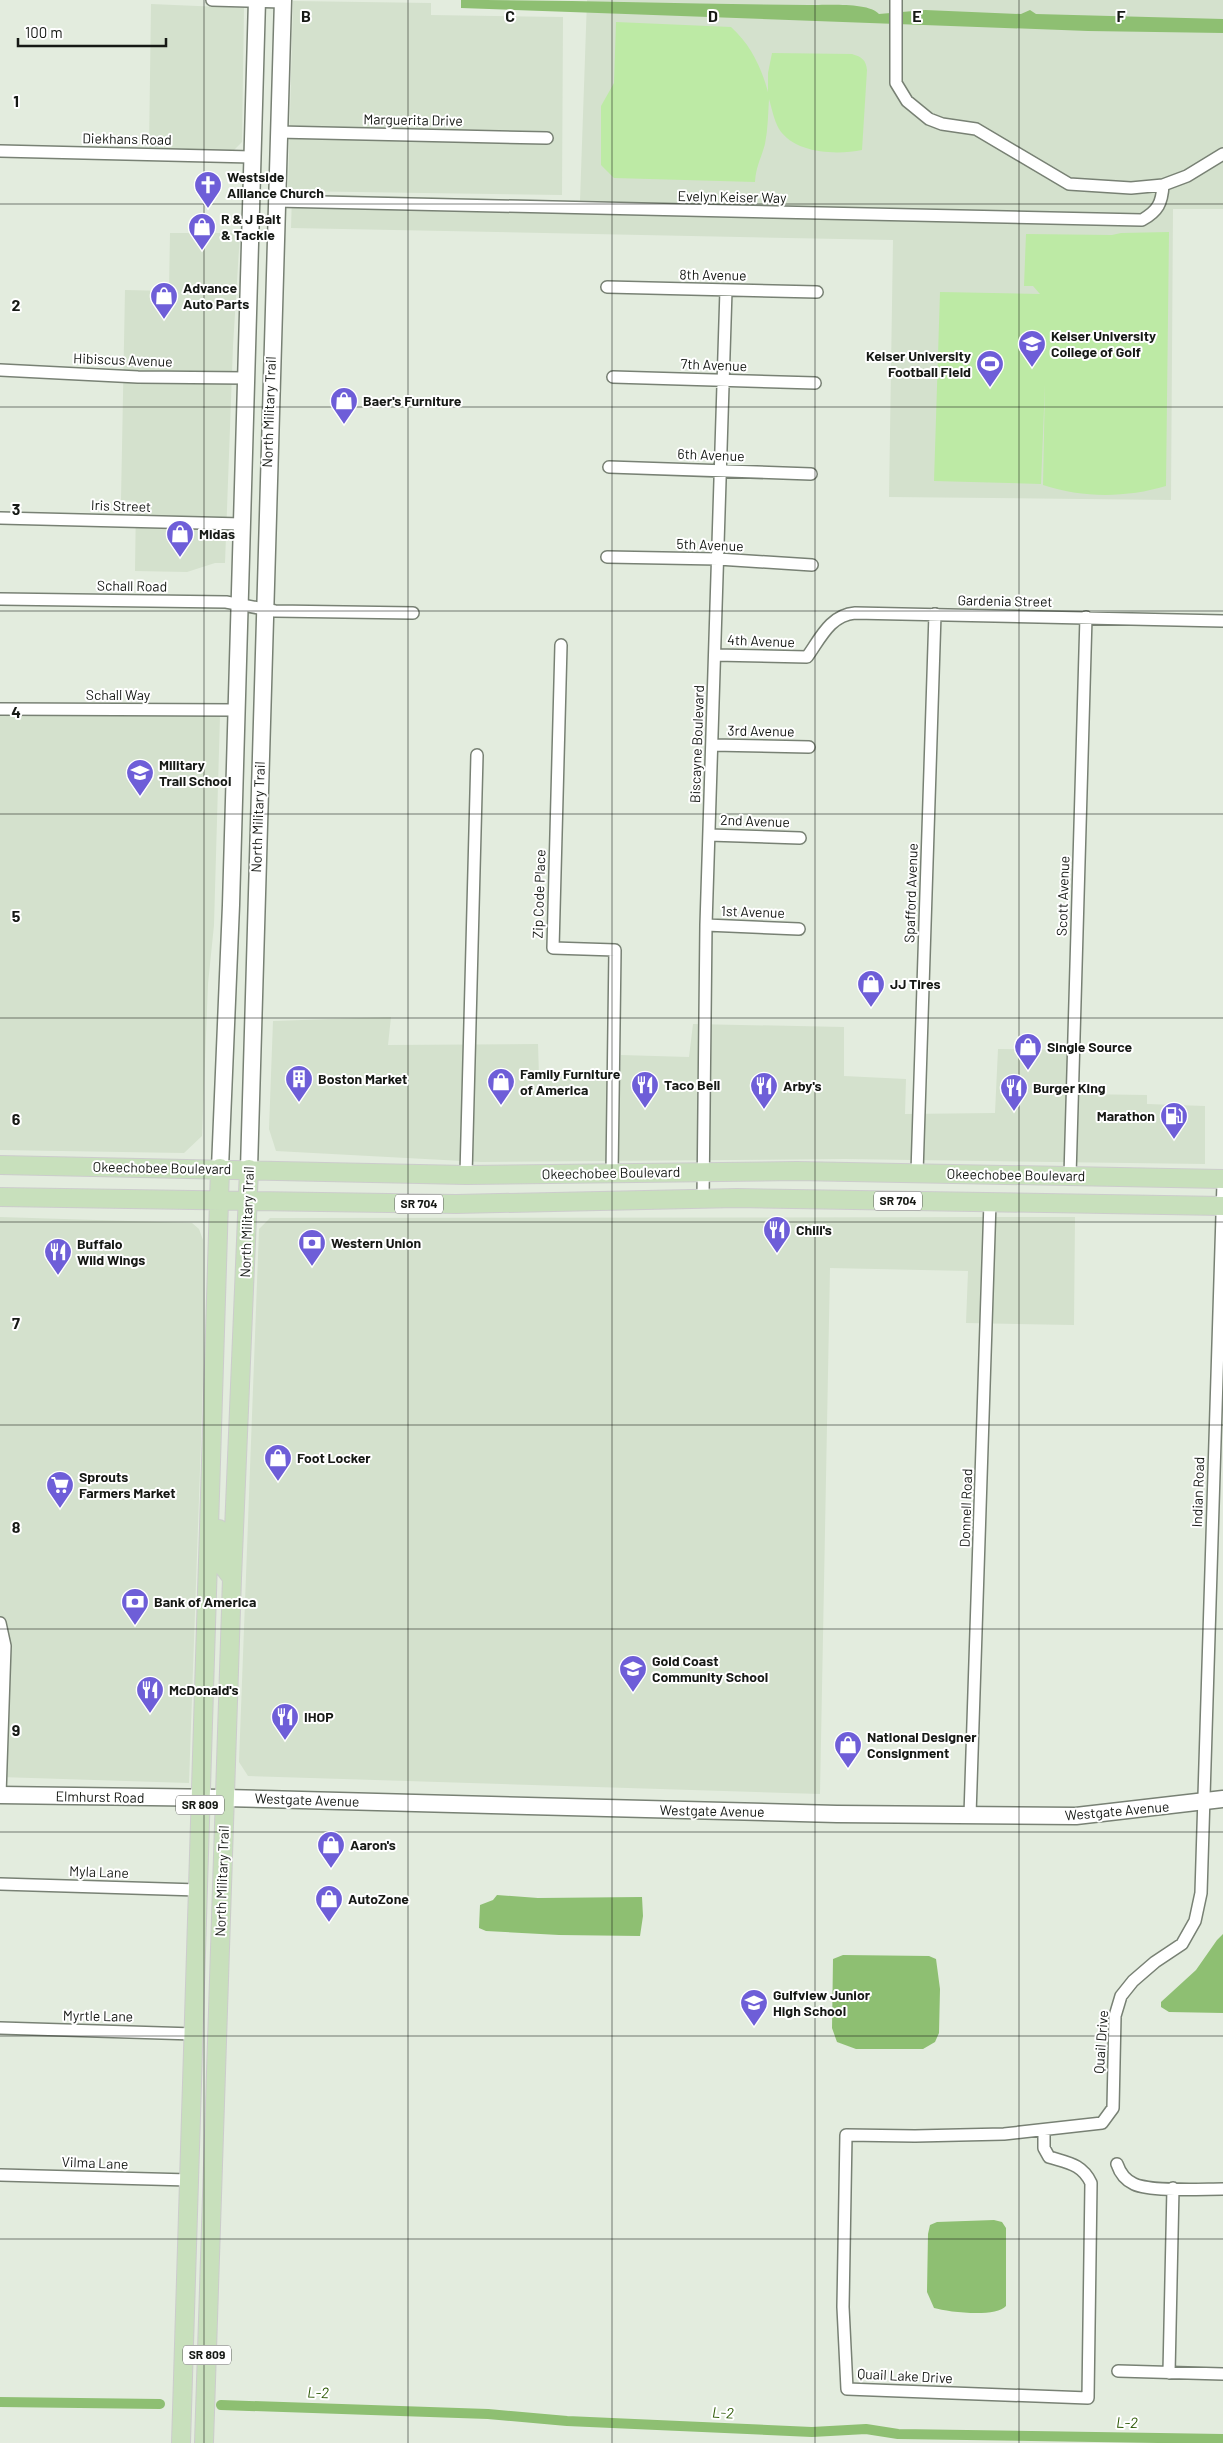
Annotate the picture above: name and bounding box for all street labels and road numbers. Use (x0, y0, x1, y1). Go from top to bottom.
street label: Marguerita Drive (363, 110, 463, 129)
street label: Diekhans Road (82, 129, 172, 148)
street label: Evelyn Keiser Way (677, 187, 787, 206)
street label: 8th Avenue (679, 265, 747, 284)
street label: Hibiscus Avenue (73, 349, 173, 370)
street label: 7th Avenue (680, 355, 748, 374)
street label: North Military Trail (258, 356, 279, 468)
street label: 6th Avenue (677, 445, 745, 464)
street label: Iris Street (91, 496, 151, 515)
street label: 5th Avenue (676, 535, 744, 554)
street label: Schall Road (97, 576, 167, 595)
street label: Gardenia Street (957, 591, 1053, 610)
street label: 4th Avenue (727, 631, 795, 650)
street label: Biscayne Boulevard (686, 685, 707, 803)
street label: Schall Way (86, 686, 151, 703)
street label: 3rd Avenue (727, 721, 795, 740)
street label: North Military Trail (247, 761, 268, 873)
street label: 2nd Avenue (720, 811, 790, 830)
street label: Spafford Avenue (900, 843, 921, 943)
street label: Zip Code Place (528, 849, 549, 939)
street label: Scott Avenue (1053, 855, 1072, 936)
street label: 1st Avenue (721, 902, 785, 921)
street label: Okeechobee Boulevard (92, 1158, 232, 1177)
street label: Okeechobee Boulevard (541, 1163, 681, 1182)
street label: Okeechobee Boulevard (946, 1165, 1086, 1184)
street label: North Military Trail (236, 1166, 257, 1278)
road number: SR 704 (874, 1192, 922, 1210)
road number: SR 704 (395, 1194, 443, 1214)
street label: Indian Road (1188, 1456, 1207, 1528)
street label: Donnell Road (956, 1468, 975, 1548)
street label: Elmhurst Road (55, 1787, 145, 1806)
street label: Westgate Avenue (254, 1789, 360, 1810)
road number: SR 809 (176, 1796, 224, 1814)
street label: Westgate Avenue (1064, 1797, 1170, 1824)
street label: Westgate Avenue (659, 1801, 765, 1820)
street label: North Military Trail (211, 1825, 232, 1937)
street label: Myla Lane (69, 1862, 129, 1881)
street label: Myrtle Lane (63, 2006, 133, 2025)
street label: Quail Drive (1090, 2010, 1111, 2074)
street label: Vilma Lane (61, 2153, 129, 2172)
road number: SR 809 (183, 2346, 231, 2364)
street label: Quail Lake Drive (857, 2365, 953, 2386)

